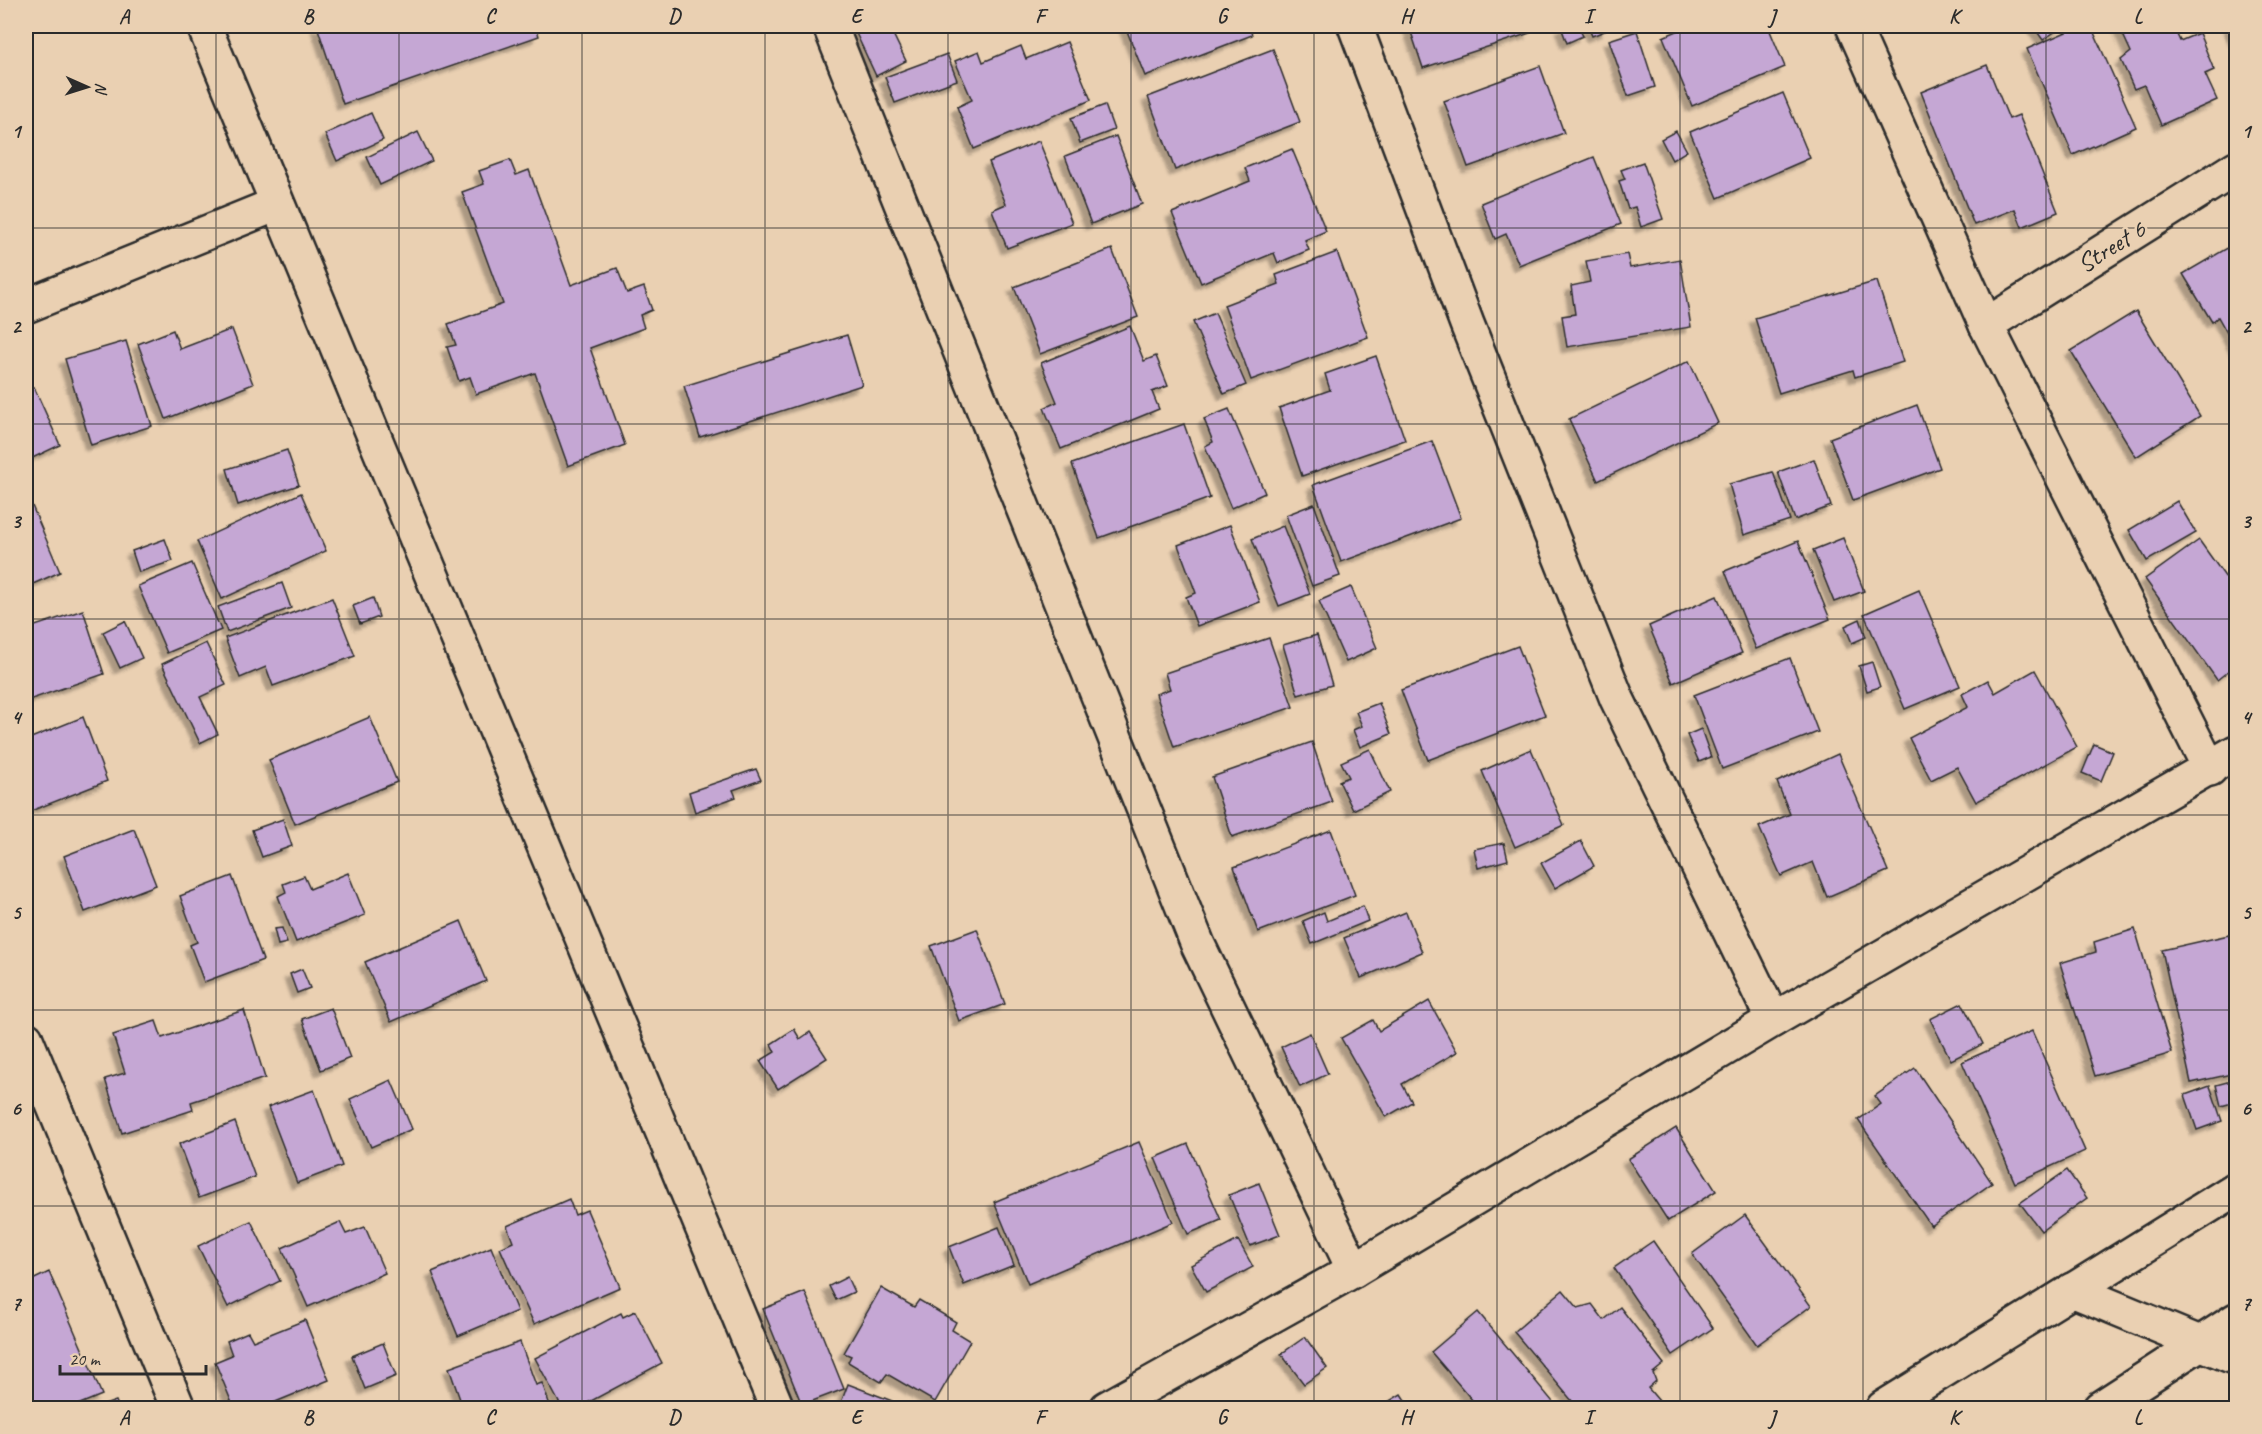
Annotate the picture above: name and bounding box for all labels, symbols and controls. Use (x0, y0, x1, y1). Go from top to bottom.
text: A (119, 4, 131, 29)
text: B (303, 4, 315, 29)
text: C (485, 4, 497, 29)
text: D (668, 4, 682, 29)
text: E (851, 4, 865, 29)
text: F (1035, 4, 1049, 29)
text: G (1217, 4, 1230, 29)
text: H (1400, 4, 1415, 29)
text: I (1584, 4, 1597, 29)
text: J (1767, 4, 1779, 29)
text: K (1949, 4, 1963, 29)
text: L (2134, 4, 2144, 29)
north arrow (57, 57, 117, 117)
text: N (91, 82, 111, 96)
text: 1 (12, 119, 23, 144)
text: 1 (2242, 119, 2253, 144)
street label: Street 6 (2071, 212, 2153, 280)
text: 2 (12, 314, 23, 339)
text: 2 (2242, 314, 2253, 339)
text: 3 (12, 509, 23, 534)
text: 3 (2242, 509, 2253, 534)
text: 4 (12, 705, 24, 730)
text: 4 (2242, 705, 2254, 730)
text: 5 (12, 900, 23, 925)
text: 5 (2242, 900, 2253, 925)
text: 6 (11, 1096, 22, 1121)
text: 6 (2241, 1096, 2252, 1121)
text: 7 (12, 1291, 23, 1316)
text: 7 (2242, 1291, 2253, 1316)
scale bar (60, 1338, 206, 1376)
text: 20 m (69, 1348, 102, 1370)
text: A (119, 1405, 131, 1430)
text: B (303, 1405, 315, 1430)
text: C (485, 1405, 497, 1430)
text: D (668, 1405, 682, 1430)
text: E (851, 1405, 865, 1430)
text: F (1035, 1405, 1049, 1430)
text: G (1217, 1405, 1230, 1430)
text: H (1400, 1405, 1415, 1430)
text: I (1584, 1405, 1597, 1430)
text: J (1767, 1405, 1779, 1430)
text: K (1949, 1405, 1963, 1430)
text: L (2134, 1405, 2144, 1430)

